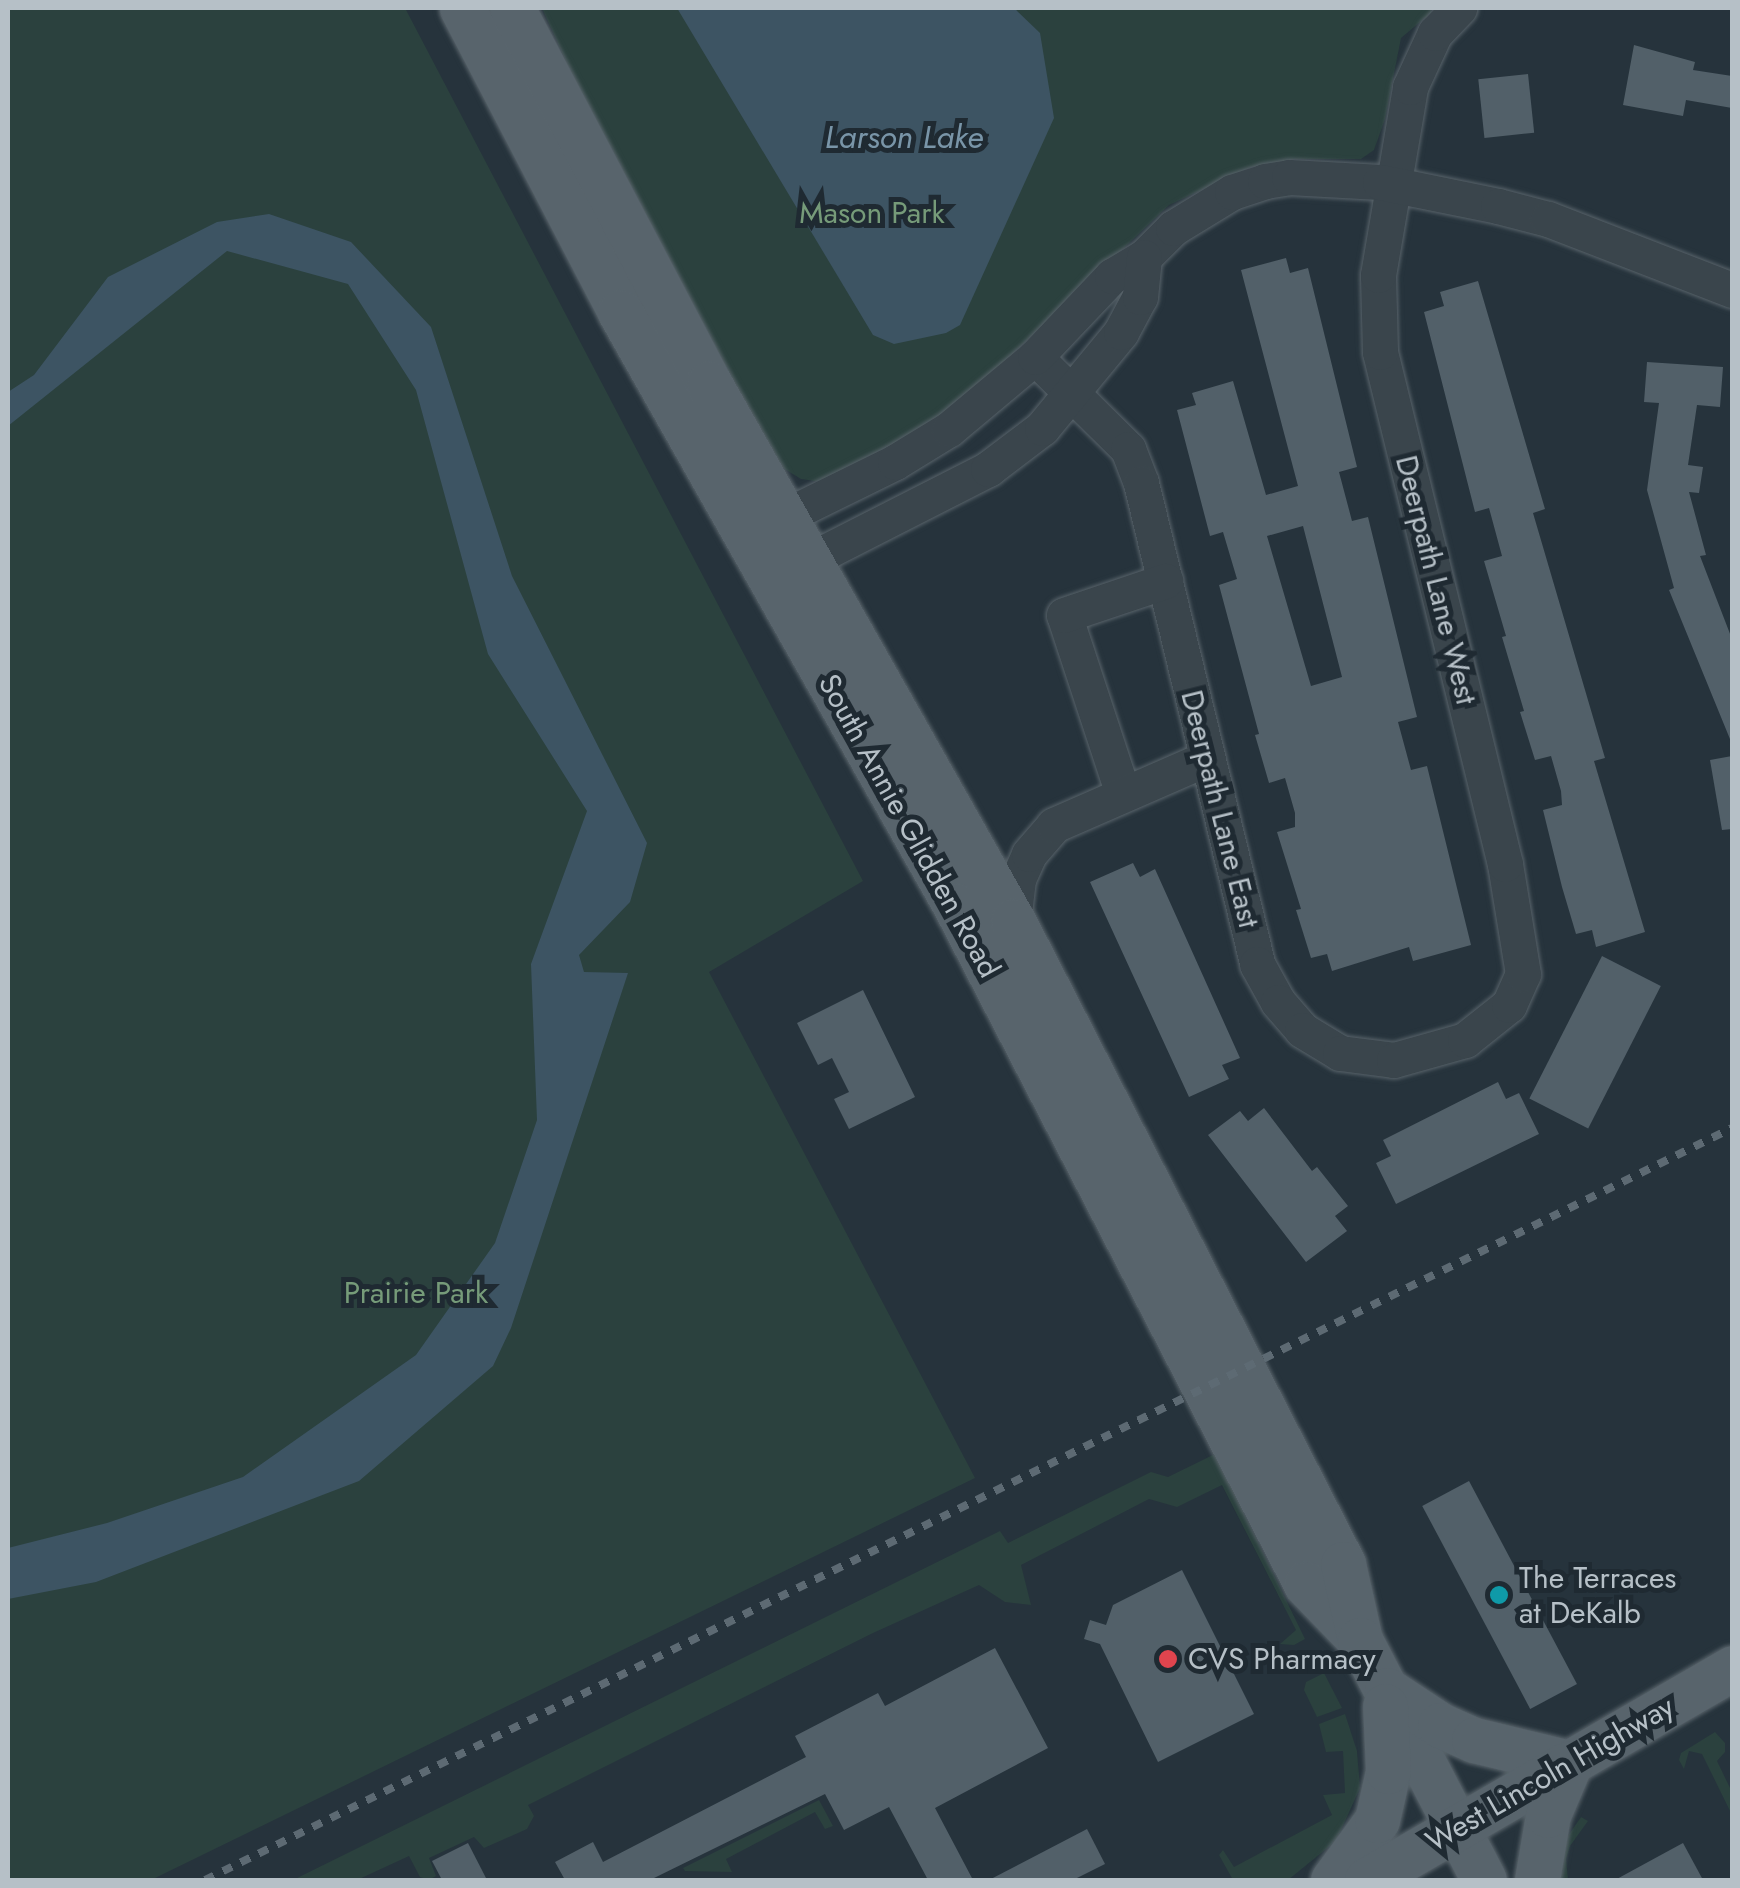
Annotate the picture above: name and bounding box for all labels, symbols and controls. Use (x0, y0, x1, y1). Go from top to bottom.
water label: Larson Lake (825, 118, 983, 156)
park label: Mason Park (799, 195, 945, 231)
street label: Deerpath Lane West (1388, 452, 1484, 708)
street label: South Annie Glidden Road (811, 668, 1007, 984)
street label: Deerpath Lane East (1173, 687, 1267, 931)
park label: Prairie Park (344, 1275, 488, 1311)
place label: The Terraces at DeKalb (1519, 1560, 1676, 1630)
marker: The Terraces at DeKalb (1488, 1584, 1510, 1606)
place label: CVS Pharmacy (1188, 1641, 1376, 1677)
marker: CVS Pharmacy (1157, 1648, 1179, 1670)
street label: West Lincoln Highway (1420, 1688, 1680, 1860)

